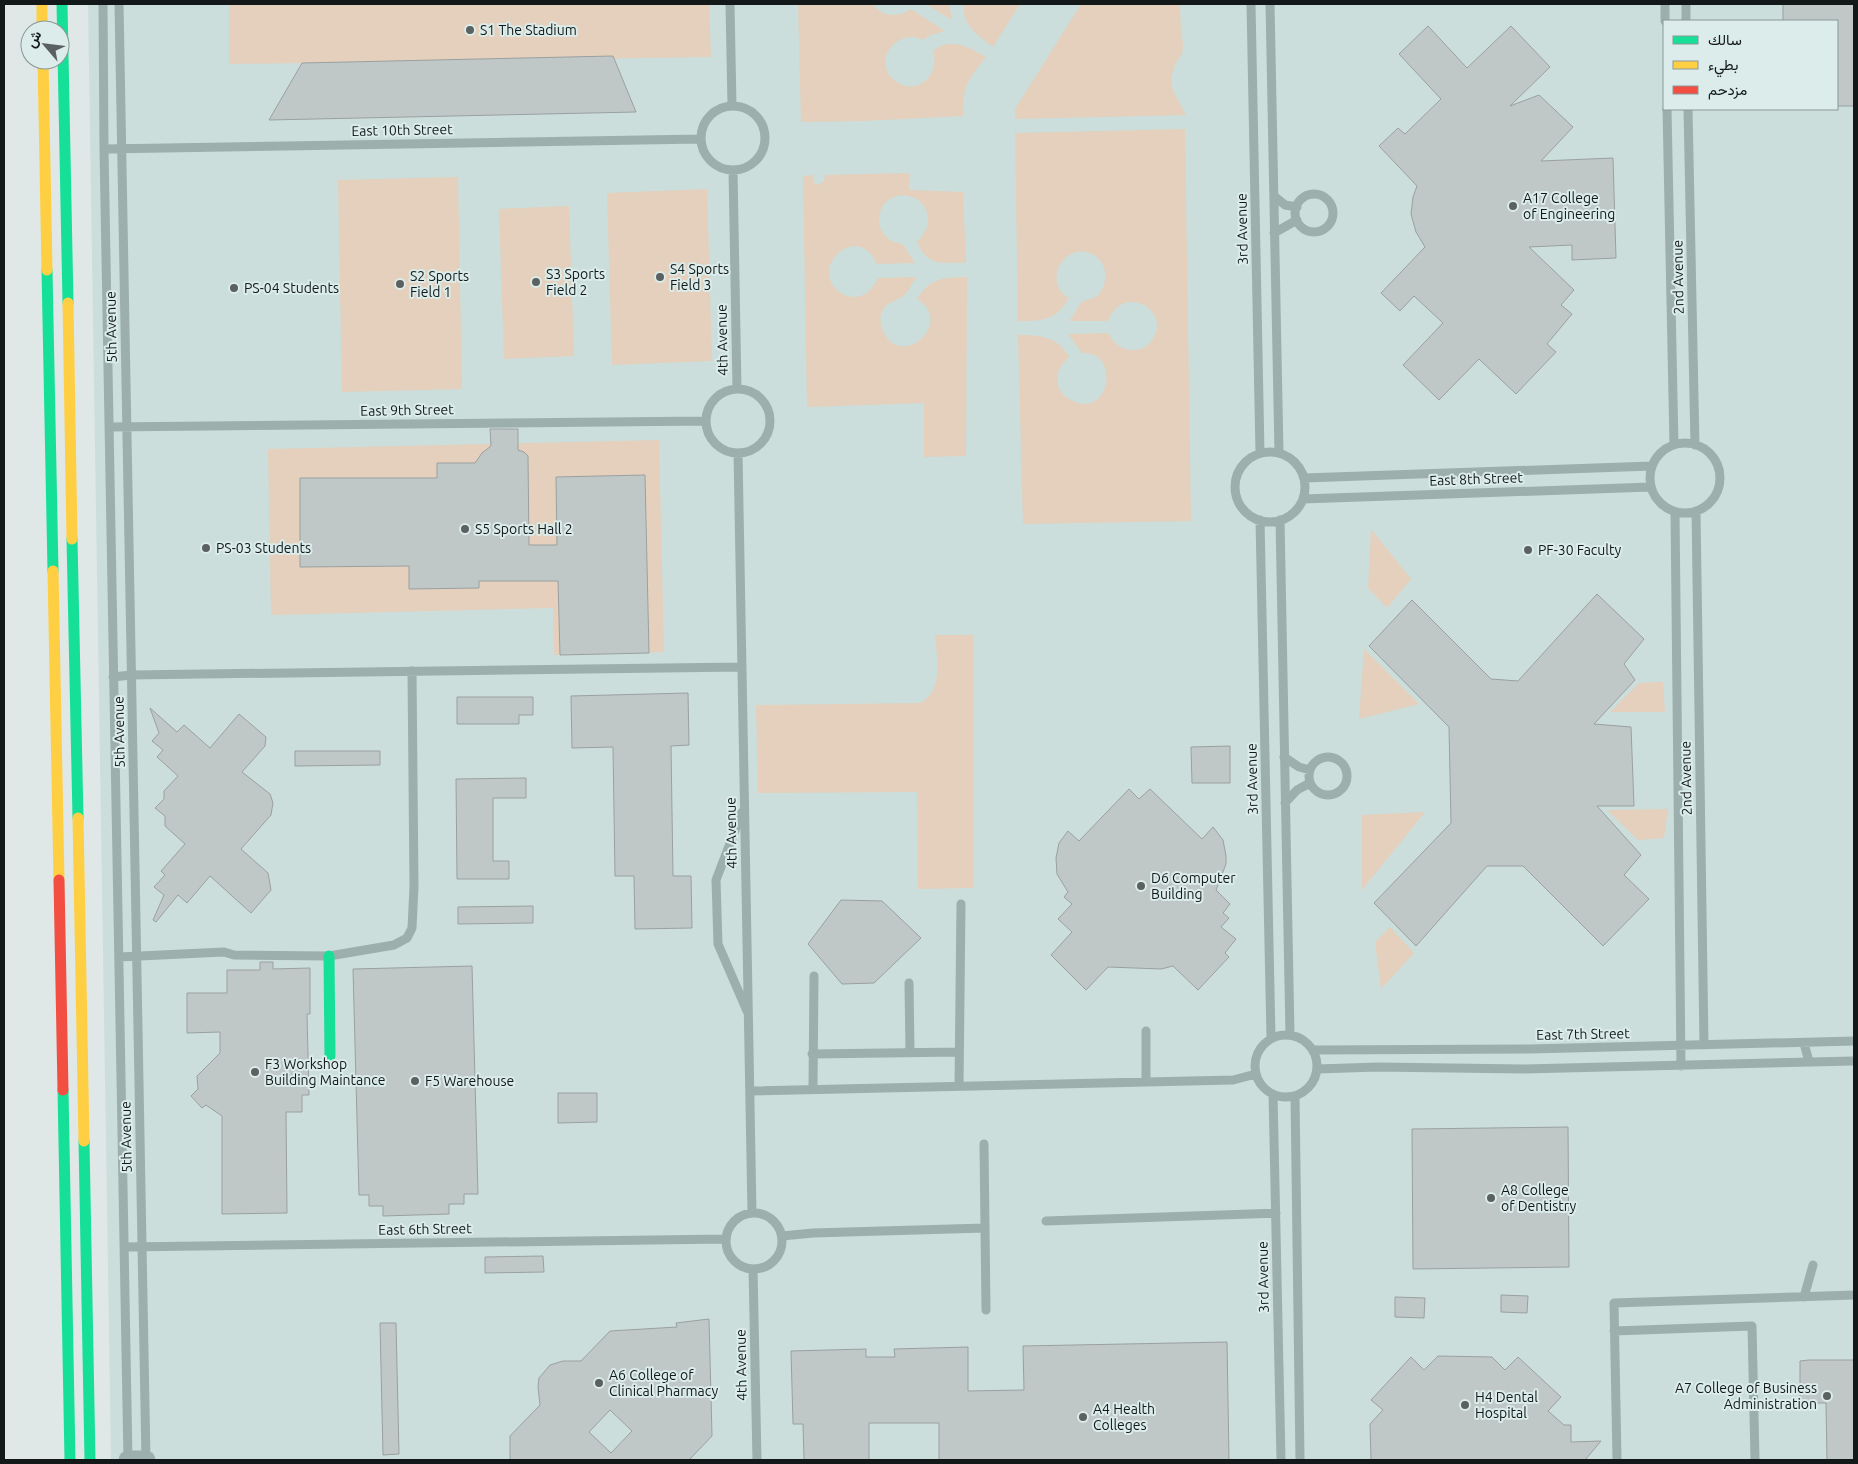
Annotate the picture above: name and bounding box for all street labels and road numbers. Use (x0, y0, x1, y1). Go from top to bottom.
street label: East 10th Street (351, 121, 453, 139)
street label: 3rd Avenue (1233, 193, 1251, 265)
street label: 2nd Avenue (1669, 240, 1687, 314)
street label: 5th Avenue (102, 291, 120, 363)
street label: 4th Avenue (713, 304, 731, 376)
street label: East 9th Street (360, 401, 454, 419)
street label: East 8th Street (1429, 469, 1523, 489)
street label: 5th Avenue (110, 696, 128, 768)
street label: 2nd Avenue (1677, 741, 1695, 815)
street label: 3rd Avenue (1243, 743, 1261, 815)
street label: 4th Avenue (722, 797, 740, 869)
street label: East 7th Street (1536, 1025, 1630, 1043)
street label: 5th Avenue (117, 1101, 135, 1173)
street label: East 6th Street (378, 1220, 472, 1238)
street label: 3rd Avenue (1254, 1241, 1272, 1313)
street label: 4th Avenue (732, 1329, 750, 1401)

